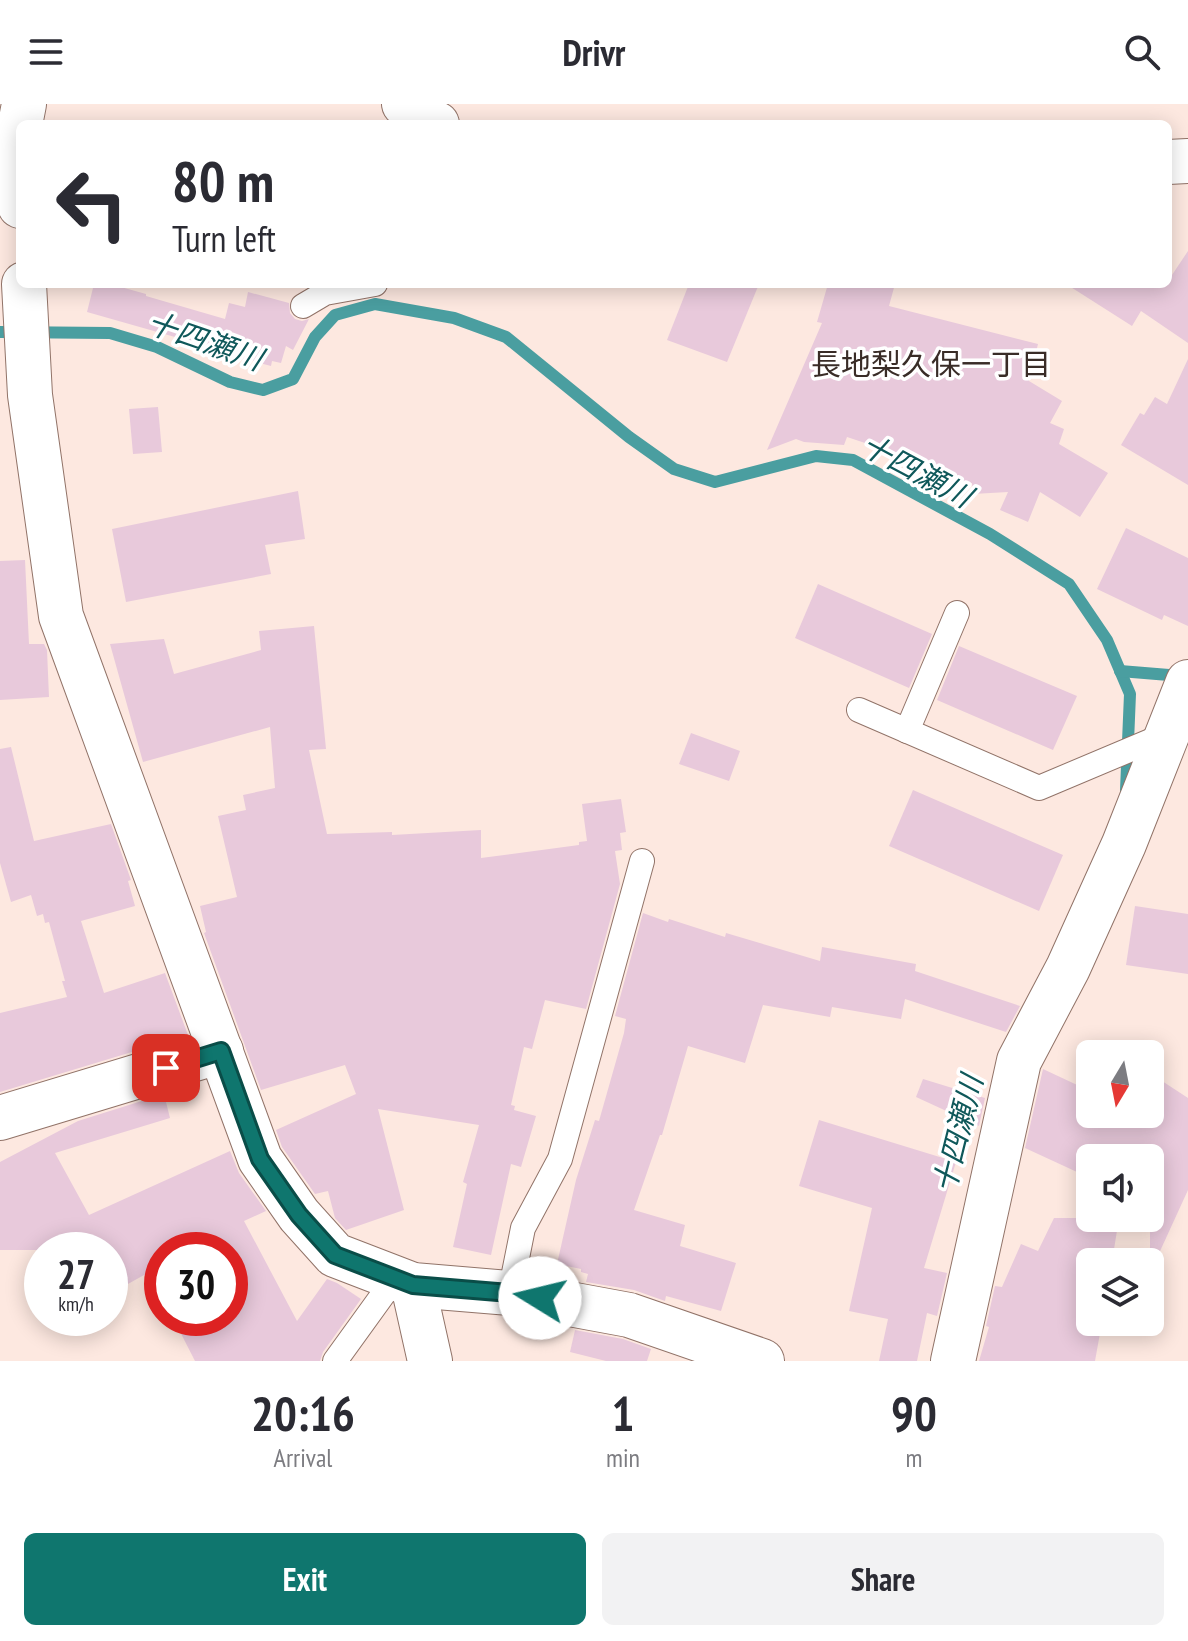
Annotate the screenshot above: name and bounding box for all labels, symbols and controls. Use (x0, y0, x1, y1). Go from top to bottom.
text: Drivr (563, 29, 625, 76)
icon: menu (24, 30, 68, 74)
icon: search (1120, 30, 1164, 74)
text: 80 m (172, 145, 274, 217)
icon: left (40, 152, 144, 256)
text: Turn left (172, 215, 276, 262)
water label: 十四瀬川 (142, 302, 271, 379)
district label: 長地梨久保一丁目 (811, 344, 1051, 383)
water label: 十四瀬川 (855, 425, 982, 517)
pin (132, 1034, 200, 1102)
north arrow (1076, 1040, 1164, 1128)
map controls (1076, 1040, 1164, 1336)
icon: arrive (144, 1046, 188, 1090)
water label: 十四瀬川 (924, 1068, 991, 1197)
button: sound (1076, 1144, 1164, 1232)
speed limit sign: 30 (144, 1232, 248, 1336)
text: 27 (57, 1248, 95, 1300)
button: layers (1076, 1248, 1164, 1336)
position arrow (498, 1256, 582, 1340)
text: km/h (58, 1291, 94, 1317)
text: 20:16 (251, 1382, 355, 1444)
text: 1 (611, 1382, 634, 1444)
text: 90 (891, 1382, 937, 1444)
text: Arrival (274, 1441, 332, 1474)
text: min (606, 1441, 640, 1474)
text: m (905, 1441, 922, 1474)
button: Exit (24, 1533, 586, 1625)
button: Share (602, 1533, 1164, 1625)

